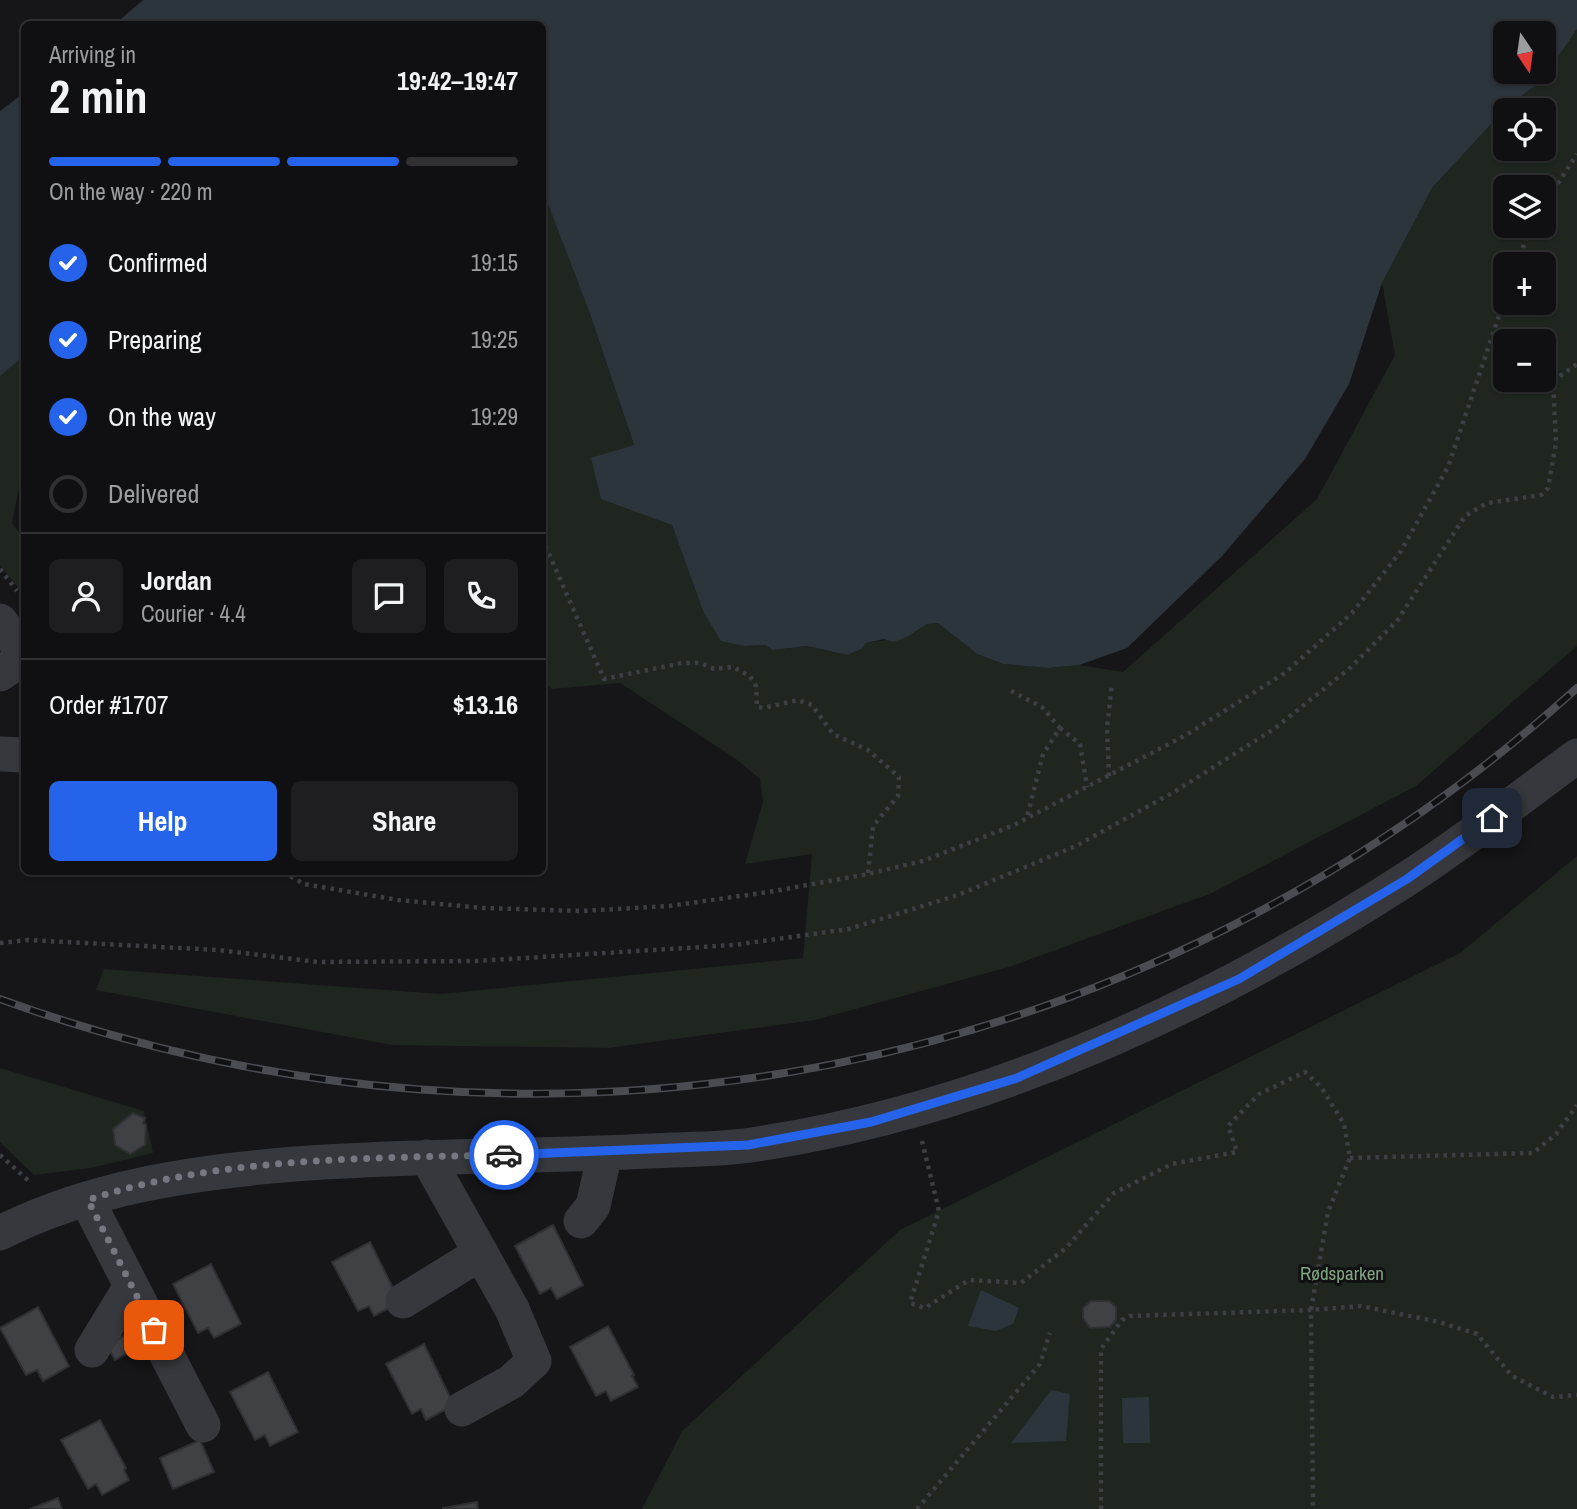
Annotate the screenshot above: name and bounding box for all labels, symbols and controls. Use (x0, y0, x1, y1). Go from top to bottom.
north arrow (1493, 21, 1556, 84)
map controls (1493, 21, 1556, 392)
text: Arriving in (49, 39, 136, 70)
text: 19:42–19:47 (397, 63, 518, 98)
text: 2 min (49, 65, 148, 127)
button: locate (1493, 98, 1556, 161)
button: layers (1493, 175, 1556, 238)
text: On the way · 220 m (49, 176, 213, 207)
icon: check (49, 244, 87, 282)
text: Confirmed (108, 245, 208, 280)
text: 19:15 (471, 247, 518, 278)
button: + (1493, 252, 1556, 315)
icon: check (49, 321, 87, 359)
text: Preparing (108, 322, 202, 357)
text: 19:25 (471, 324, 518, 355)
button: − (1493, 329, 1556, 392)
icon: check (49, 398, 87, 436)
text: On the way (108, 399, 216, 434)
text: 19:29 (471, 401, 518, 432)
text: Delivered (108, 476, 199, 511)
button: person (49, 559, 123, 633)
button: chat (352, 559, 426, 633)
button: phone (444, 559, 518, 633)
text: Jordan (141, 563, 212, 598)
text: Courier · 4.4 (141, 598, 246, 629)
text: Order #1707 (49, 687, 169, 722)
text: $13.16 (453, 687, 518, 722)
button: Help (49, 781, 277, 861)
button: Share (291, 781, 518, 861)
pin (1462, 788, 1522, 848)
icon: home (1473, 799, 1511, 837)
courier (469, 1120, 539, 1190)
icon: car (485, 1136, 523, 1174)
park label: Rødsparken (1300, 1260, 1384, 1286)
pin (124, 1300, 184, 1360)
icon: bag (135, 1311, 173, 1349)

